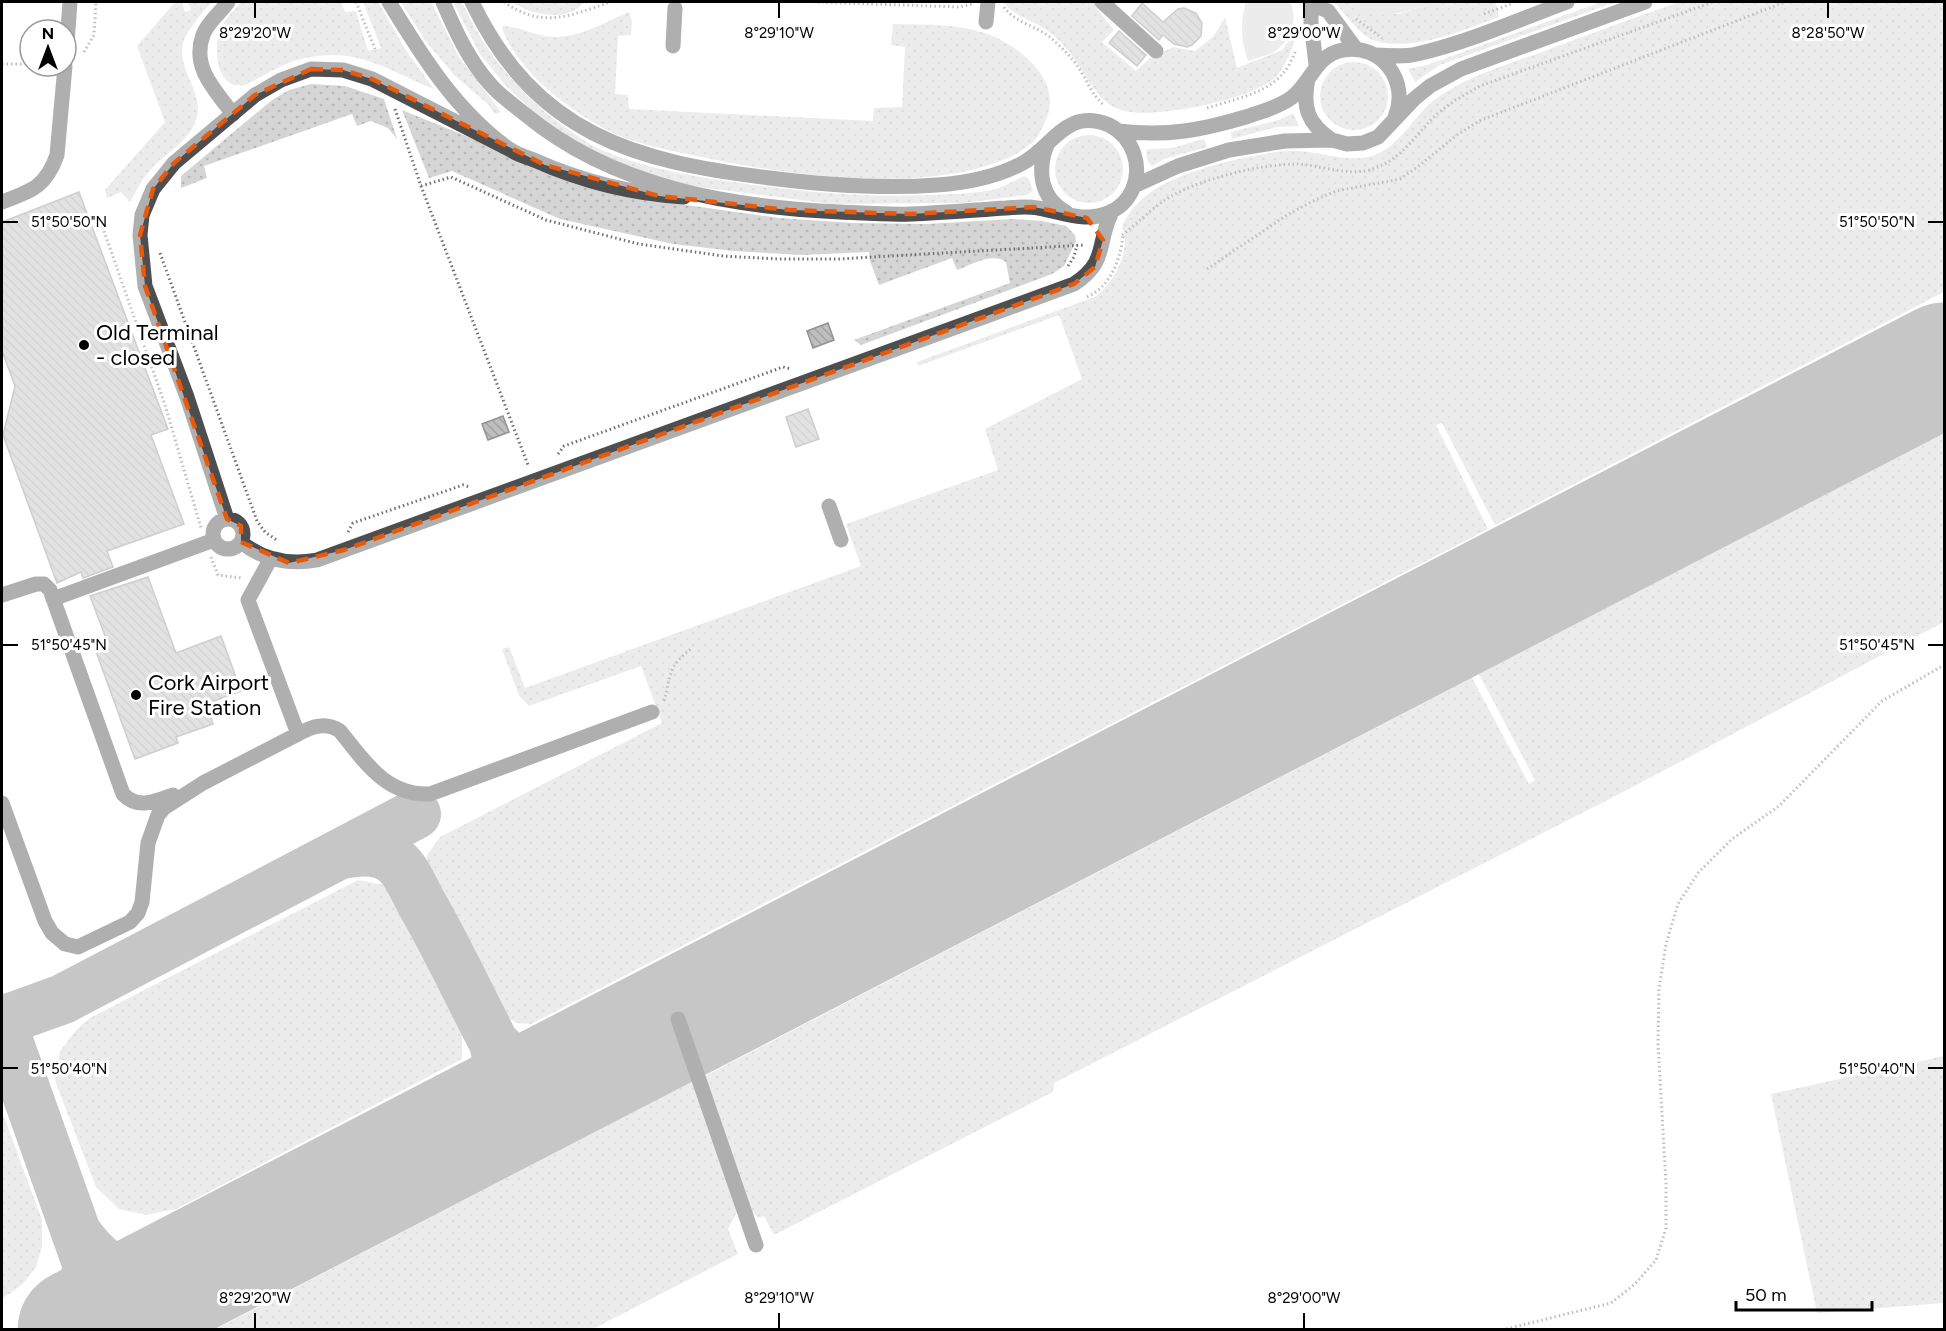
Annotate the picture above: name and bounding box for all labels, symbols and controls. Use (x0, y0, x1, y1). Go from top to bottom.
north arrow (18, 18, 78, 78)
text: N (42, 24, 54, 43)
text: 8°29'20"W (219, 24, 292, 42)
text: 8°29'10"W (744, 24, 814, 42)
text: 8°29'00"W (1267, 24, 1341, 42)
text: 8°28'50"W (1792, 24, 1865, 42)
text: 51°50'50"N (31, 213, 107, 231)
text: 51°50'50"N (1839, 213, 1915, 231)
place label: Old Terminal - closed (96, 319, 219, 371)
marker: Old Terminal - closed (77, 338, 91, 352)
text: 51°50'45"N (31, 636, 107, 654)
text: 51°50'45"N (1839, 636, 1915, 654)
place label: Cork Airport Fire Station (148, 669, 269, 721)
marker: Cork Airport Fire Station (129, 688, 143, 702)
text: 51°50'40"N (31, 1060, 107, 1078)
text: 51°50'40"N (1839, 1060, 1915, 1078)
scale bar (1736, 1274, 1872, 1312)
text: 50 m (1745, 1284, 1787, 1306)
text: 8°29'20"W (219, 1289, 292, 1307)
text: 8°29'10"W (744, 1289, 814, 1307)
text: 8°29'00"W (1267, 1289, 1341, 1307)

